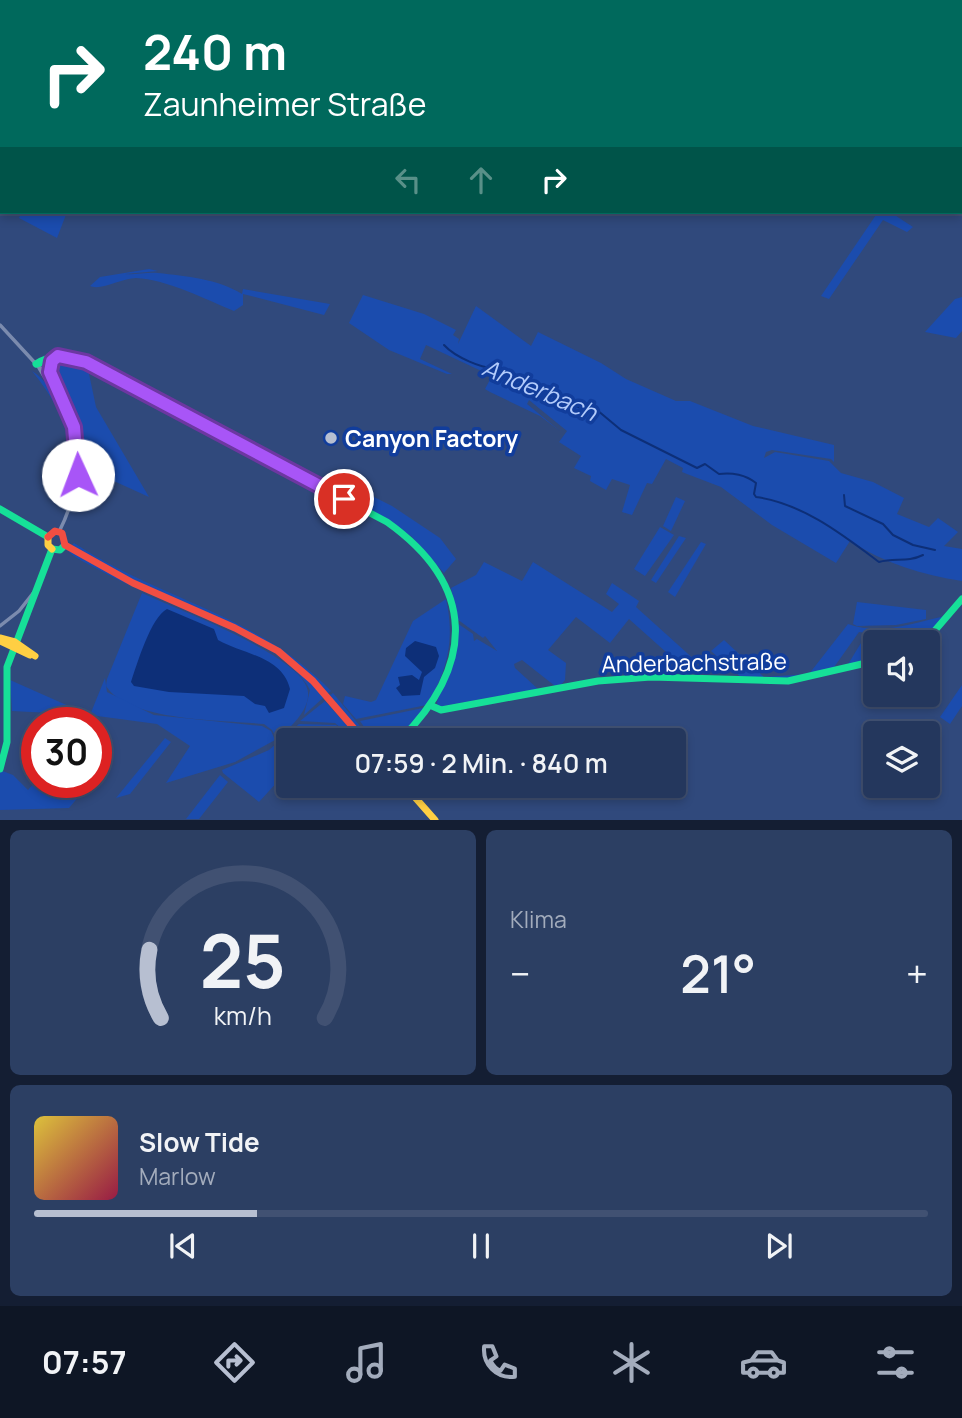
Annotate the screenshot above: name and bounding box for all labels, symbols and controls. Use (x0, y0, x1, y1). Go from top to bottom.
text: 240 m (143, 18, 287, 85)
icon: right (28, 28, 119, 119)
text: Zaunheimer Straße (143, 82, 426, 126)
icon: left (389, 161, 427, 199)
icon: ahead (462, 161, 500, 199)
icon: right (535, 161, 573, 199)
water label: Anderbach (478, 350, 603, 428)
place label: Canyon Factory (345, 422, 518, 454)
marker: Canyon Factory (323, 430, 339, 446)
position arrow (41, 438, 115, 512)
pin (314, 469, 374, 529)
icon: arrive (325, 480, 363, 518)
map controls (863, 630, 940, 798)
button: sound (863, 630, 940, 707)
street label: Anderbachstraße (601, 644, 787, 680)
speed limit sign: 30 (21, 707, 112, 798)
button: layers (863, 721, 940, 798)
text: 07:59 · 2 Min. · 840 m (354, 745, 608, 781)
text: Klima (510, 903, 567, 935)
text: 25 (200, 911, 286, 1011)
text: 21° (680, 938, 756, 1009)
text: − (510, 947, 531, 999)
text: + (906, 947, 928, 999)
text: km/h (214, 998, 272, 1033)
text: Slow Tide (139, 1124, 260, 1160)
text: Marlow (139, 1160, 216, 1192)
icon: previous (164, 1227, 202, 1265)
icon: pause (462, 1227, 500, 1265)
icon: next (760, 1227, 798, 1265)
icon: directions (210, 1338, 259, 1387)
icon: music (342, 1338, 391, 1387)
icon: phone (474, 1338, 523, 1387)
icon: climate (607, 1338, 656, 1387)
icon: car (739, 1338, 788, 1387)
icon: filters (871, 1338, 920, 1387)
text: 07:57 (42, 1340, 127, 1384)

